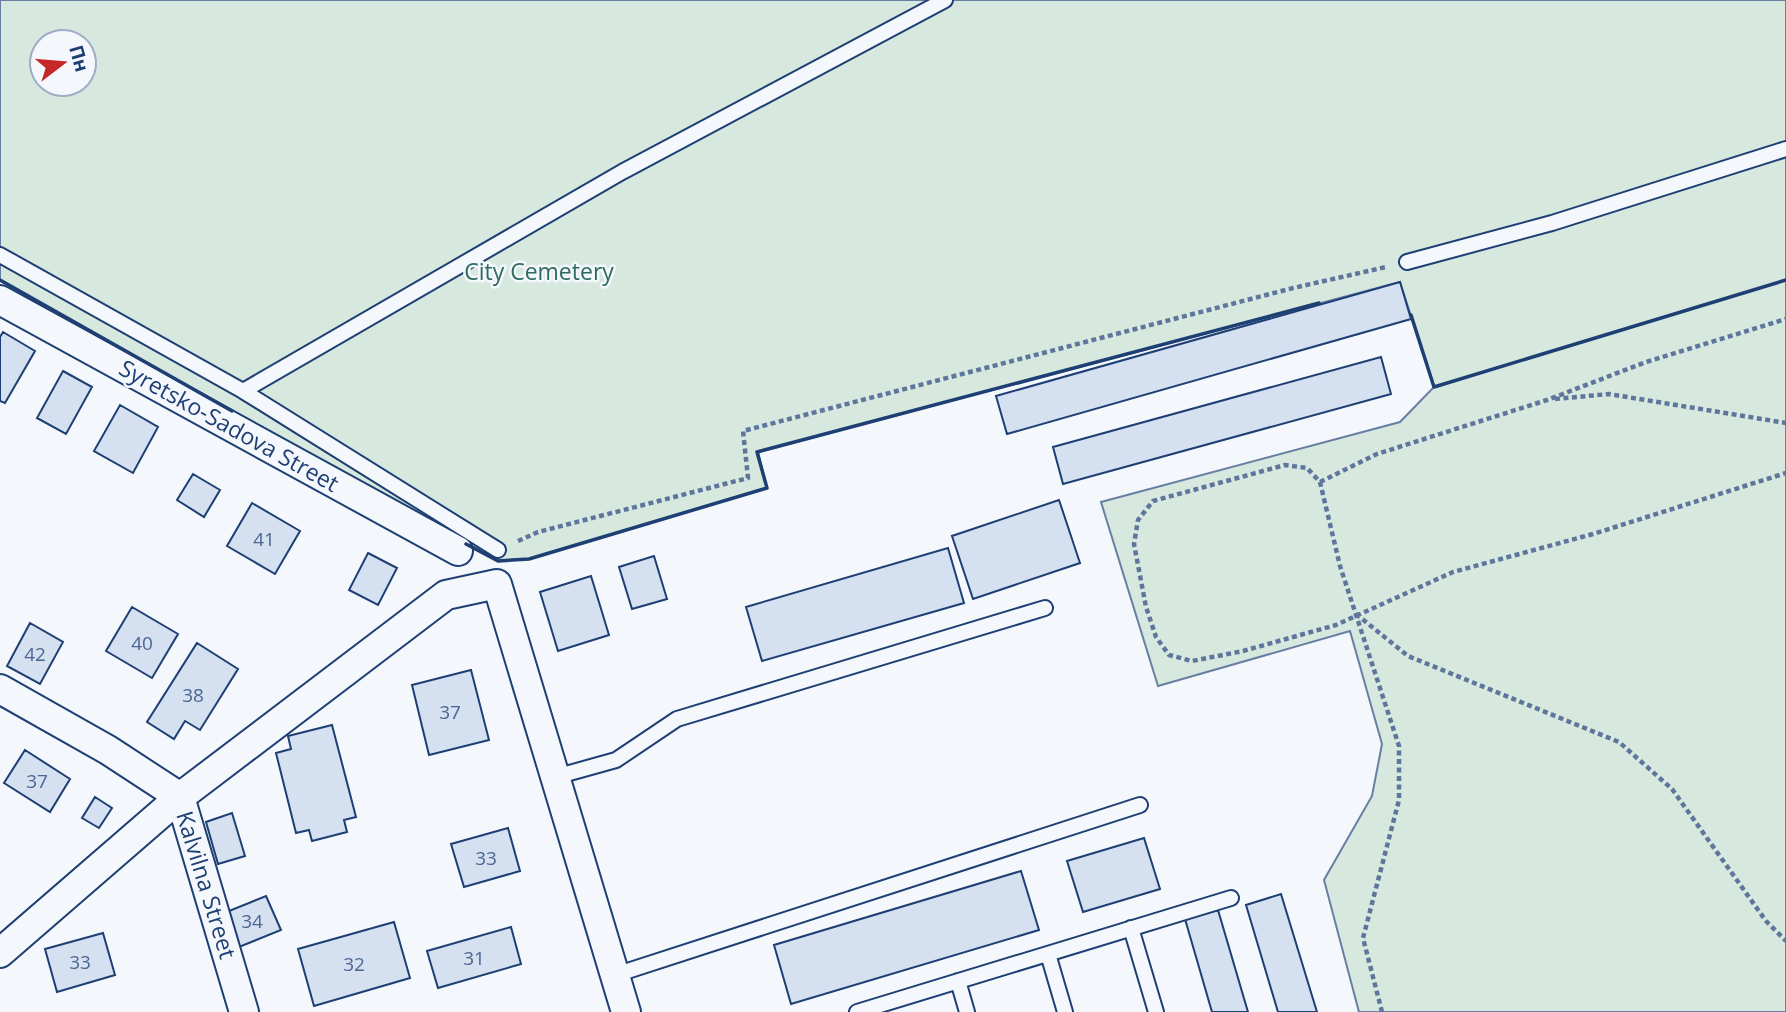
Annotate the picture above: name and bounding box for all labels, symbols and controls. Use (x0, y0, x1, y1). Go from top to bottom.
north arrow (28, 28, 98, 98)
text: Пн (63, 42, 96, 75)
park label: City Cemetery (464, 255, 614, 287)
street label: Syretsko-Sadova Street (114, 351, 345, 499)
house number: 41 (253, 526, 275, 552)
house number: 40 (131, 630, 153, 656)
house number: 42 (24, 641, 46, 667)
house number: 38 (182, 682, 204, 708)
house number: 37 (439, 699, 461, 725)
house number: 37 (26, 768, 48, 794)
street label: Kalvilna Street (169, 807, 245, 962)
house number: 33 (475, 845, 497, 871)
house number: 34 (241, 908, 263, 934)
house number: 31 (463, 945, 485, 971)
house number: 33 (69, 949, 91, 975)
house number: 32 (343, 951, 365, 977)

